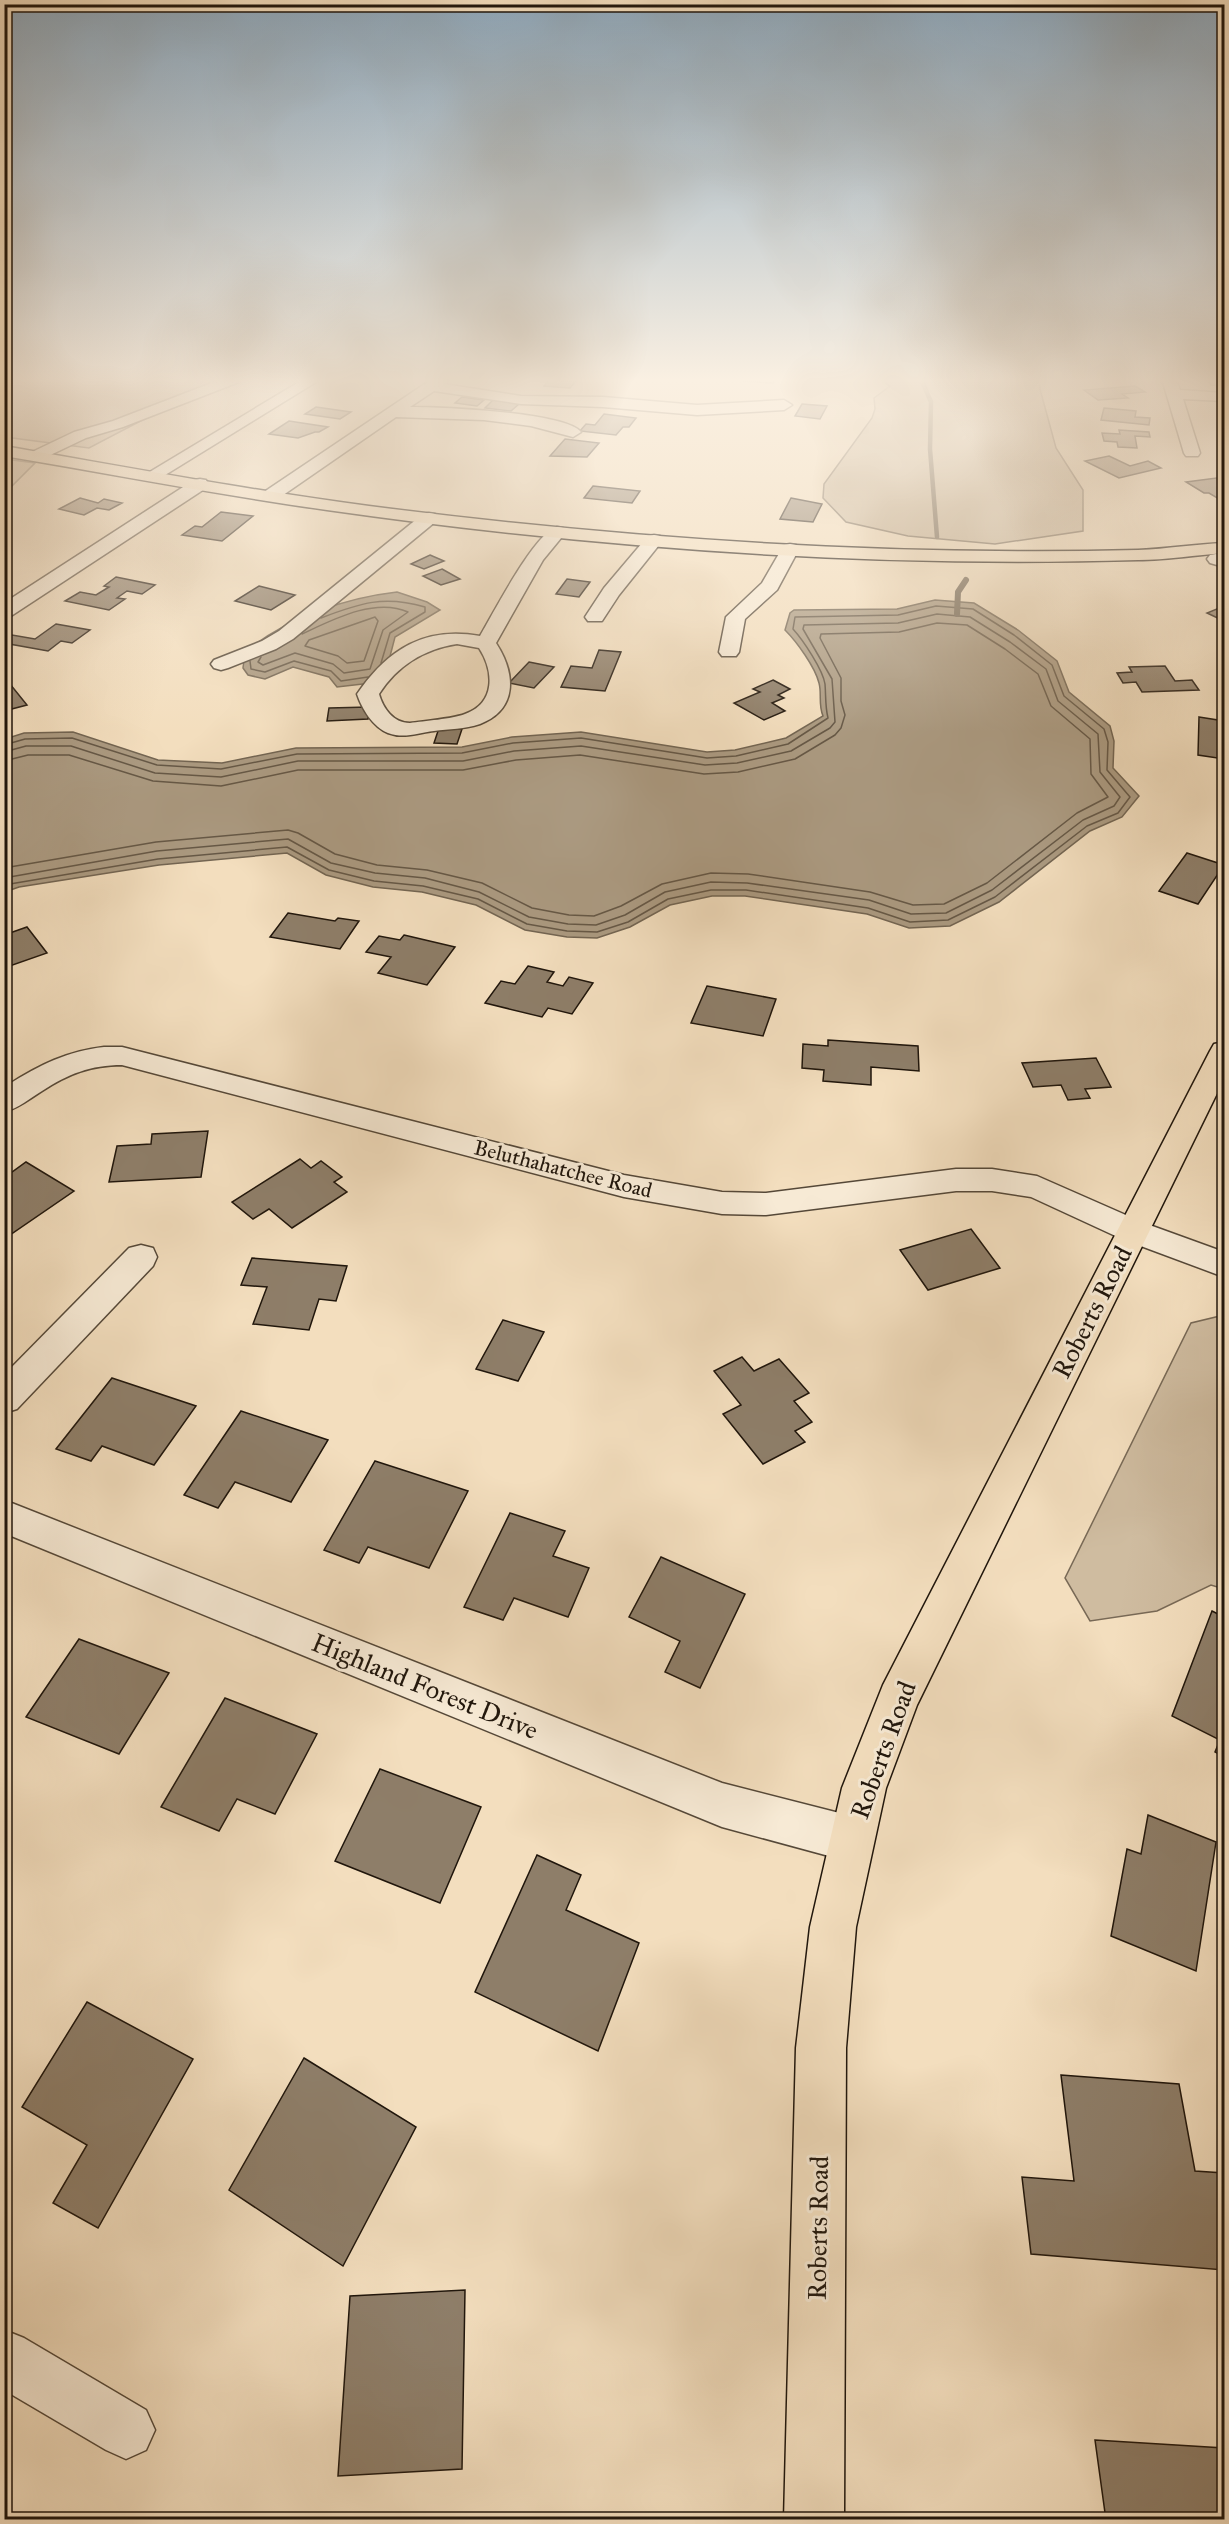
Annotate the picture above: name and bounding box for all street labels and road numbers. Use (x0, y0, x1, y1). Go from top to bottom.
street label: Beluthahatchee Road (471, 1134, 655, 1204)
street label: Roberts Road (1045, 1240, 1139, 1384)
street label: Highland Forest Drive (307, 1626, 543, 1746)
street label: Roberts Road (843, 1677, 923, 1823)
street label: Roberts Road (801, 2156, 835, 2300)

